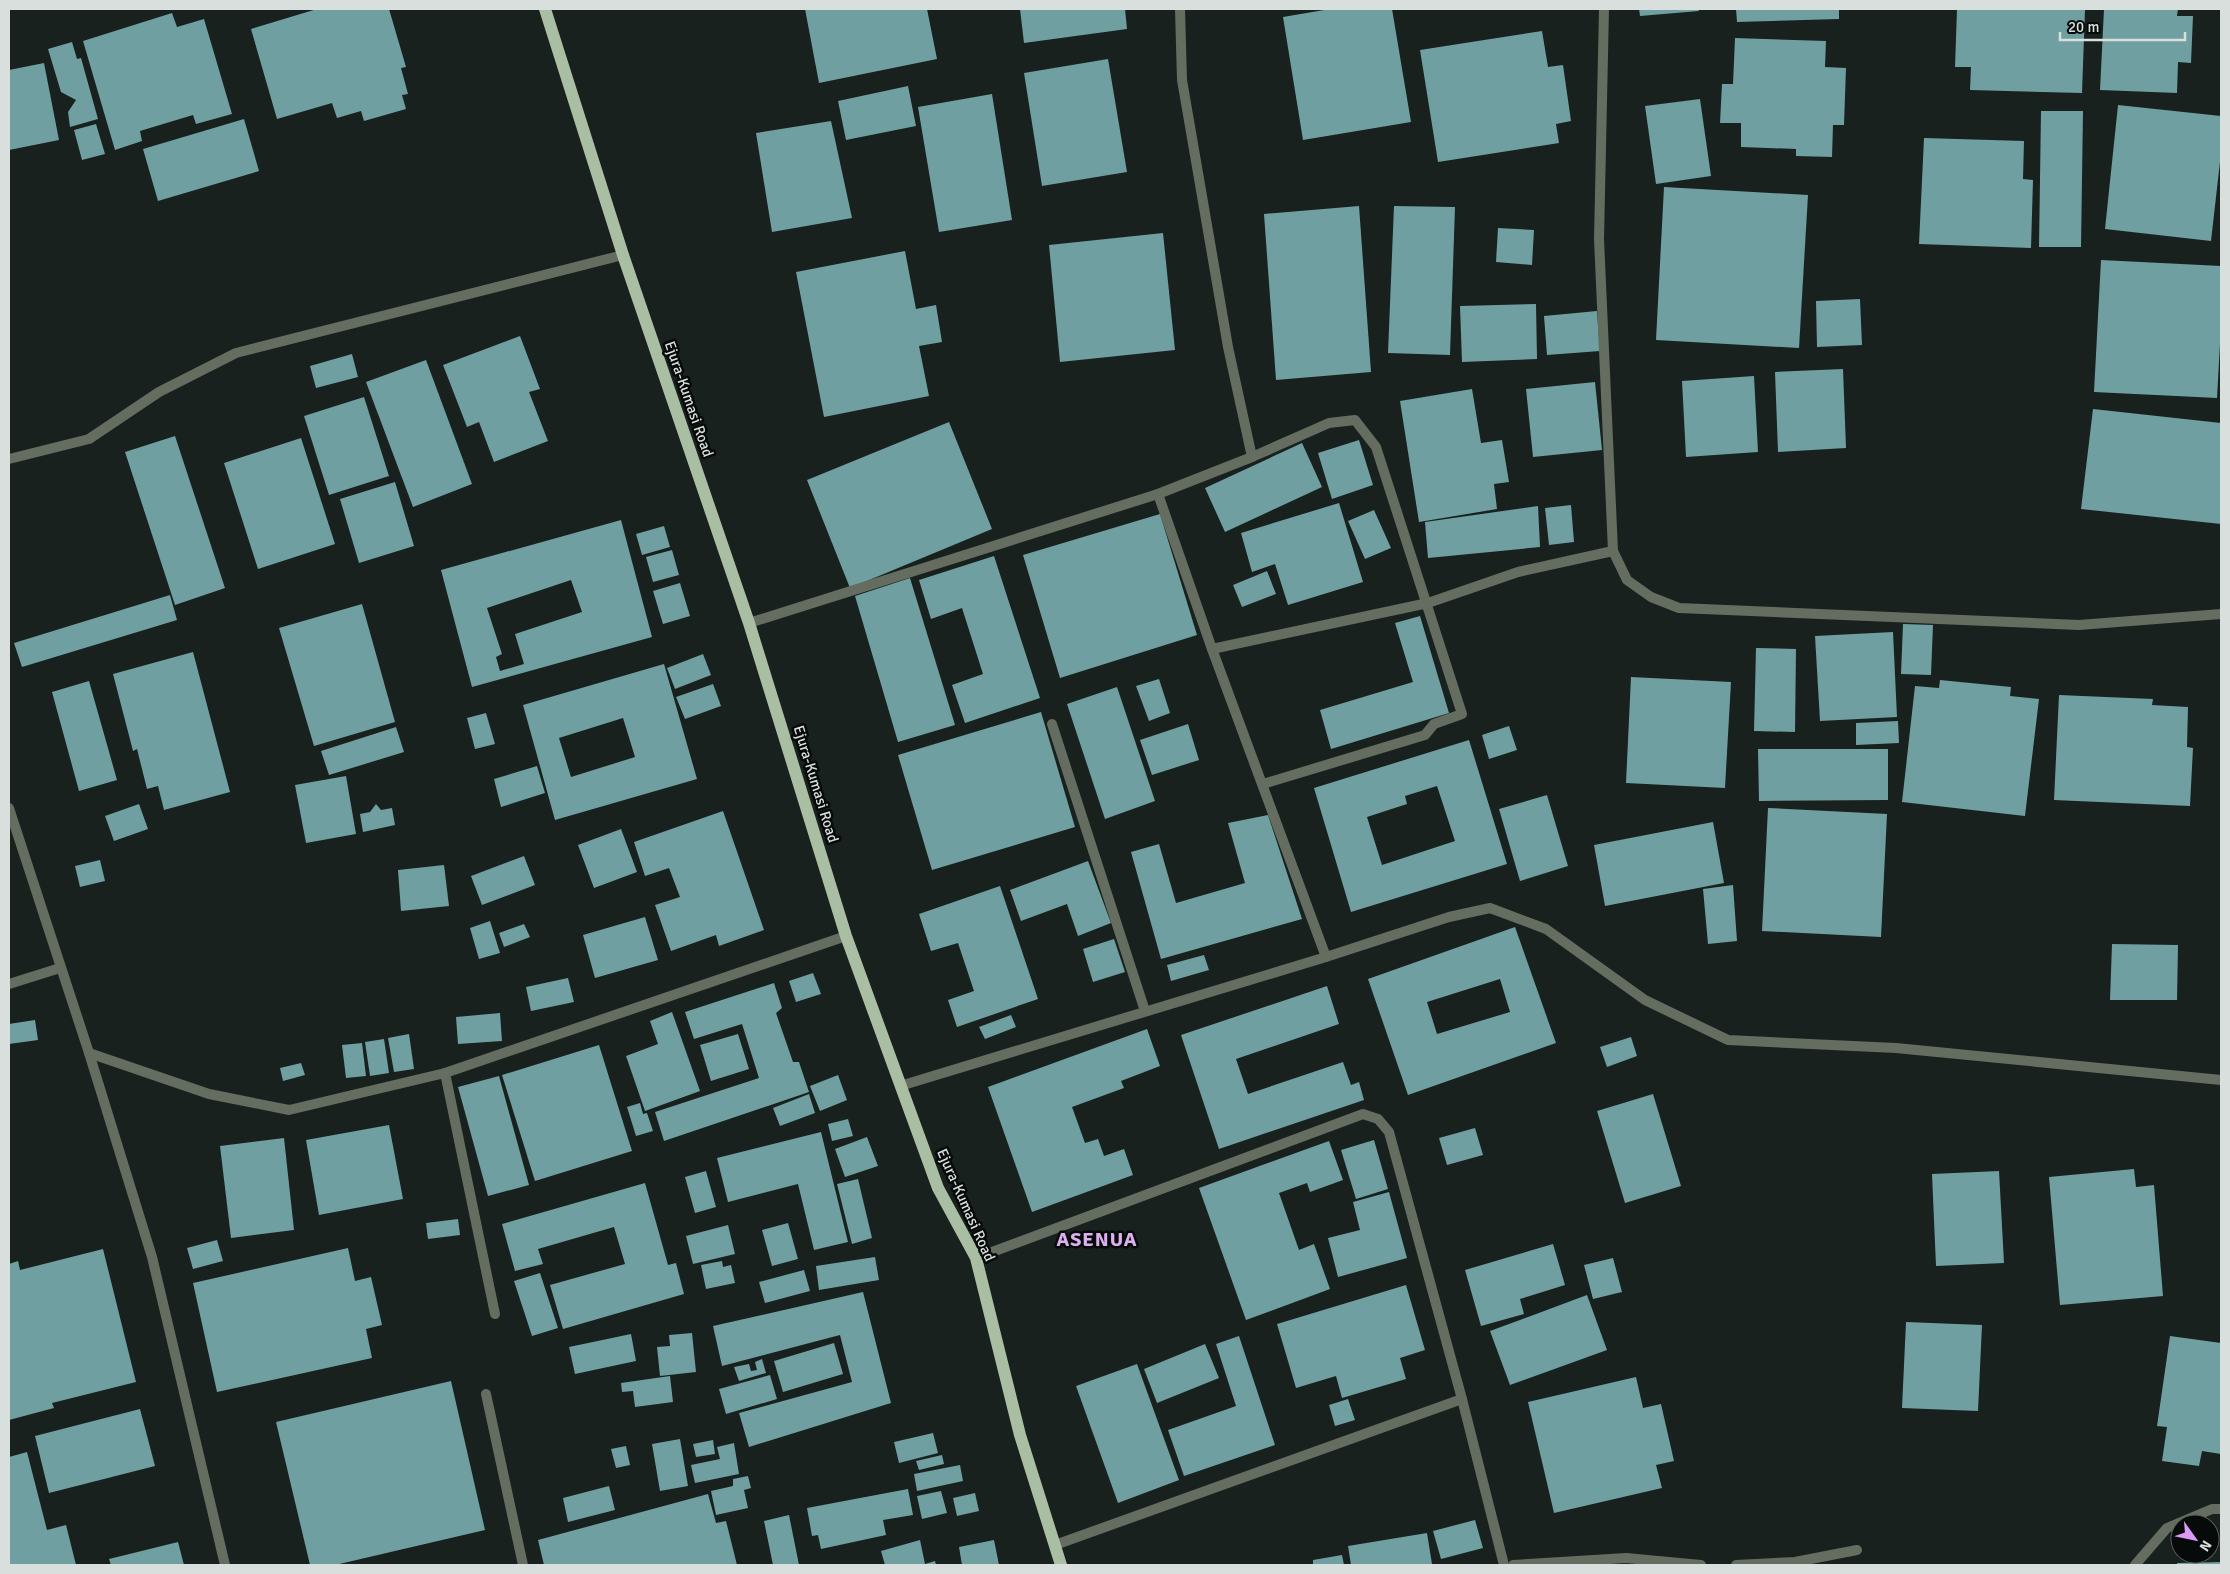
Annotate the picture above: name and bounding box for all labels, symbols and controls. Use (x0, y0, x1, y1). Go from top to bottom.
scale bar (2060, 10, 2185, 42)
text: 20 m (2068, 18, 2099, 36)
street label: Ejura-Kumasi Road (661, 339, 717, 459)
street label: Ejura-Kumasi Road (790, 723, 842, 845)
street label: Ejura-Kumasi Road (933, 1146, 999, 1264)
district label: ASENUA (1056, 1227, 1138, 1252)
north arrow (2170, 1514, 2220, 1564)
text: N (2196, 1537, 2215, 1555)

